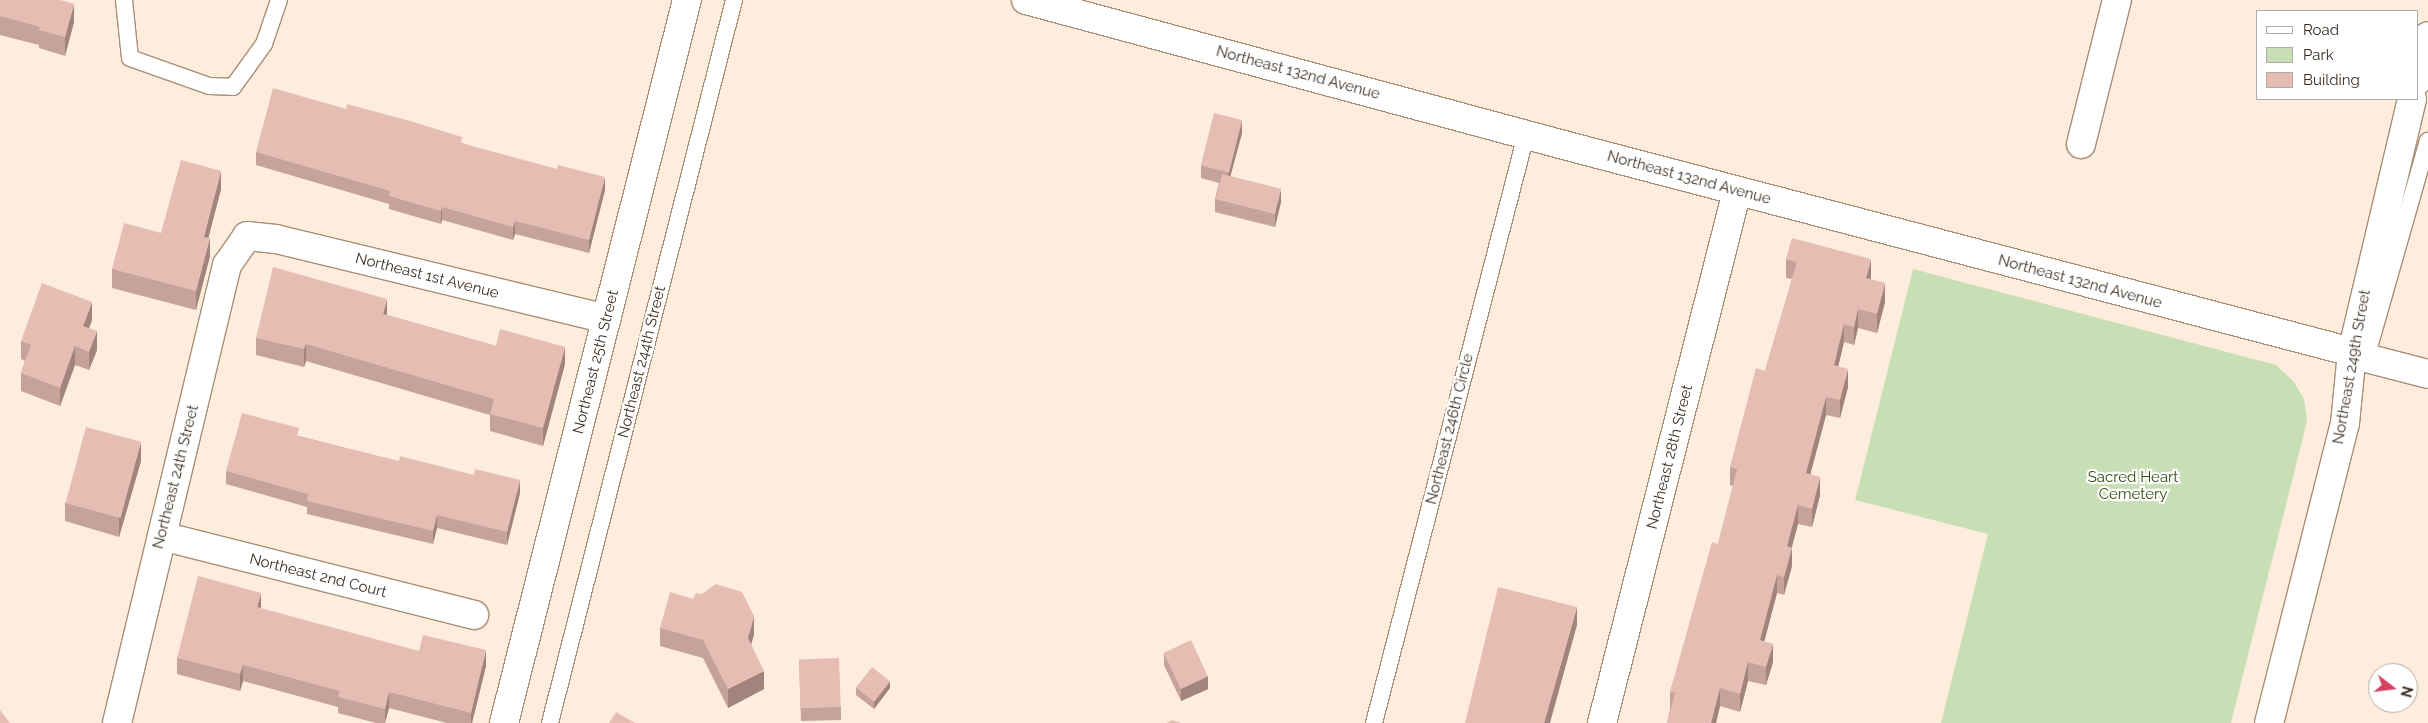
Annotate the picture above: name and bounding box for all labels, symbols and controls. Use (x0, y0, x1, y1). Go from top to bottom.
legend (2256, 10, 2418, 100)
text: Road (2303, 21, 2339, 39)
street label: Northeast 132nd Avenue (1214, 42, 1382, 104)
text: Park (2303, 46, 2334, 64)
text: Building (2303, 71, 2360, 89)
street label: Northeast 132nd Avenue (1605, 147, 1773, 209)
street label: Northeast 1st Avenue (353, 249, 501, 303)
street label: Northeast 132nd Avenue (1996, 251, 2164, 313)
street label: Northeast 244th Street (614, 284, 670, 440)
street label: Northeast 25th Street (569, 288, 623, 436)
street label: Northeast 249th Street (2330, 288, 2374, 446)
street label: Northeast 246th Circle (1423, 352, 1477, 506)
street label: Northeast 28th Street (1643, 383, 1697, 531)
street label: Northeast 24th Street (149, 403, 203, 551)
park label: Sacred Heart Cemetery (2088, 468, 2178, 503)
street label: Northeast 2nd Court (248, 550, 388, 602)
north arrow (2368, 663, 2418, 713)
text: N (2397, 684, 2416, 699)

